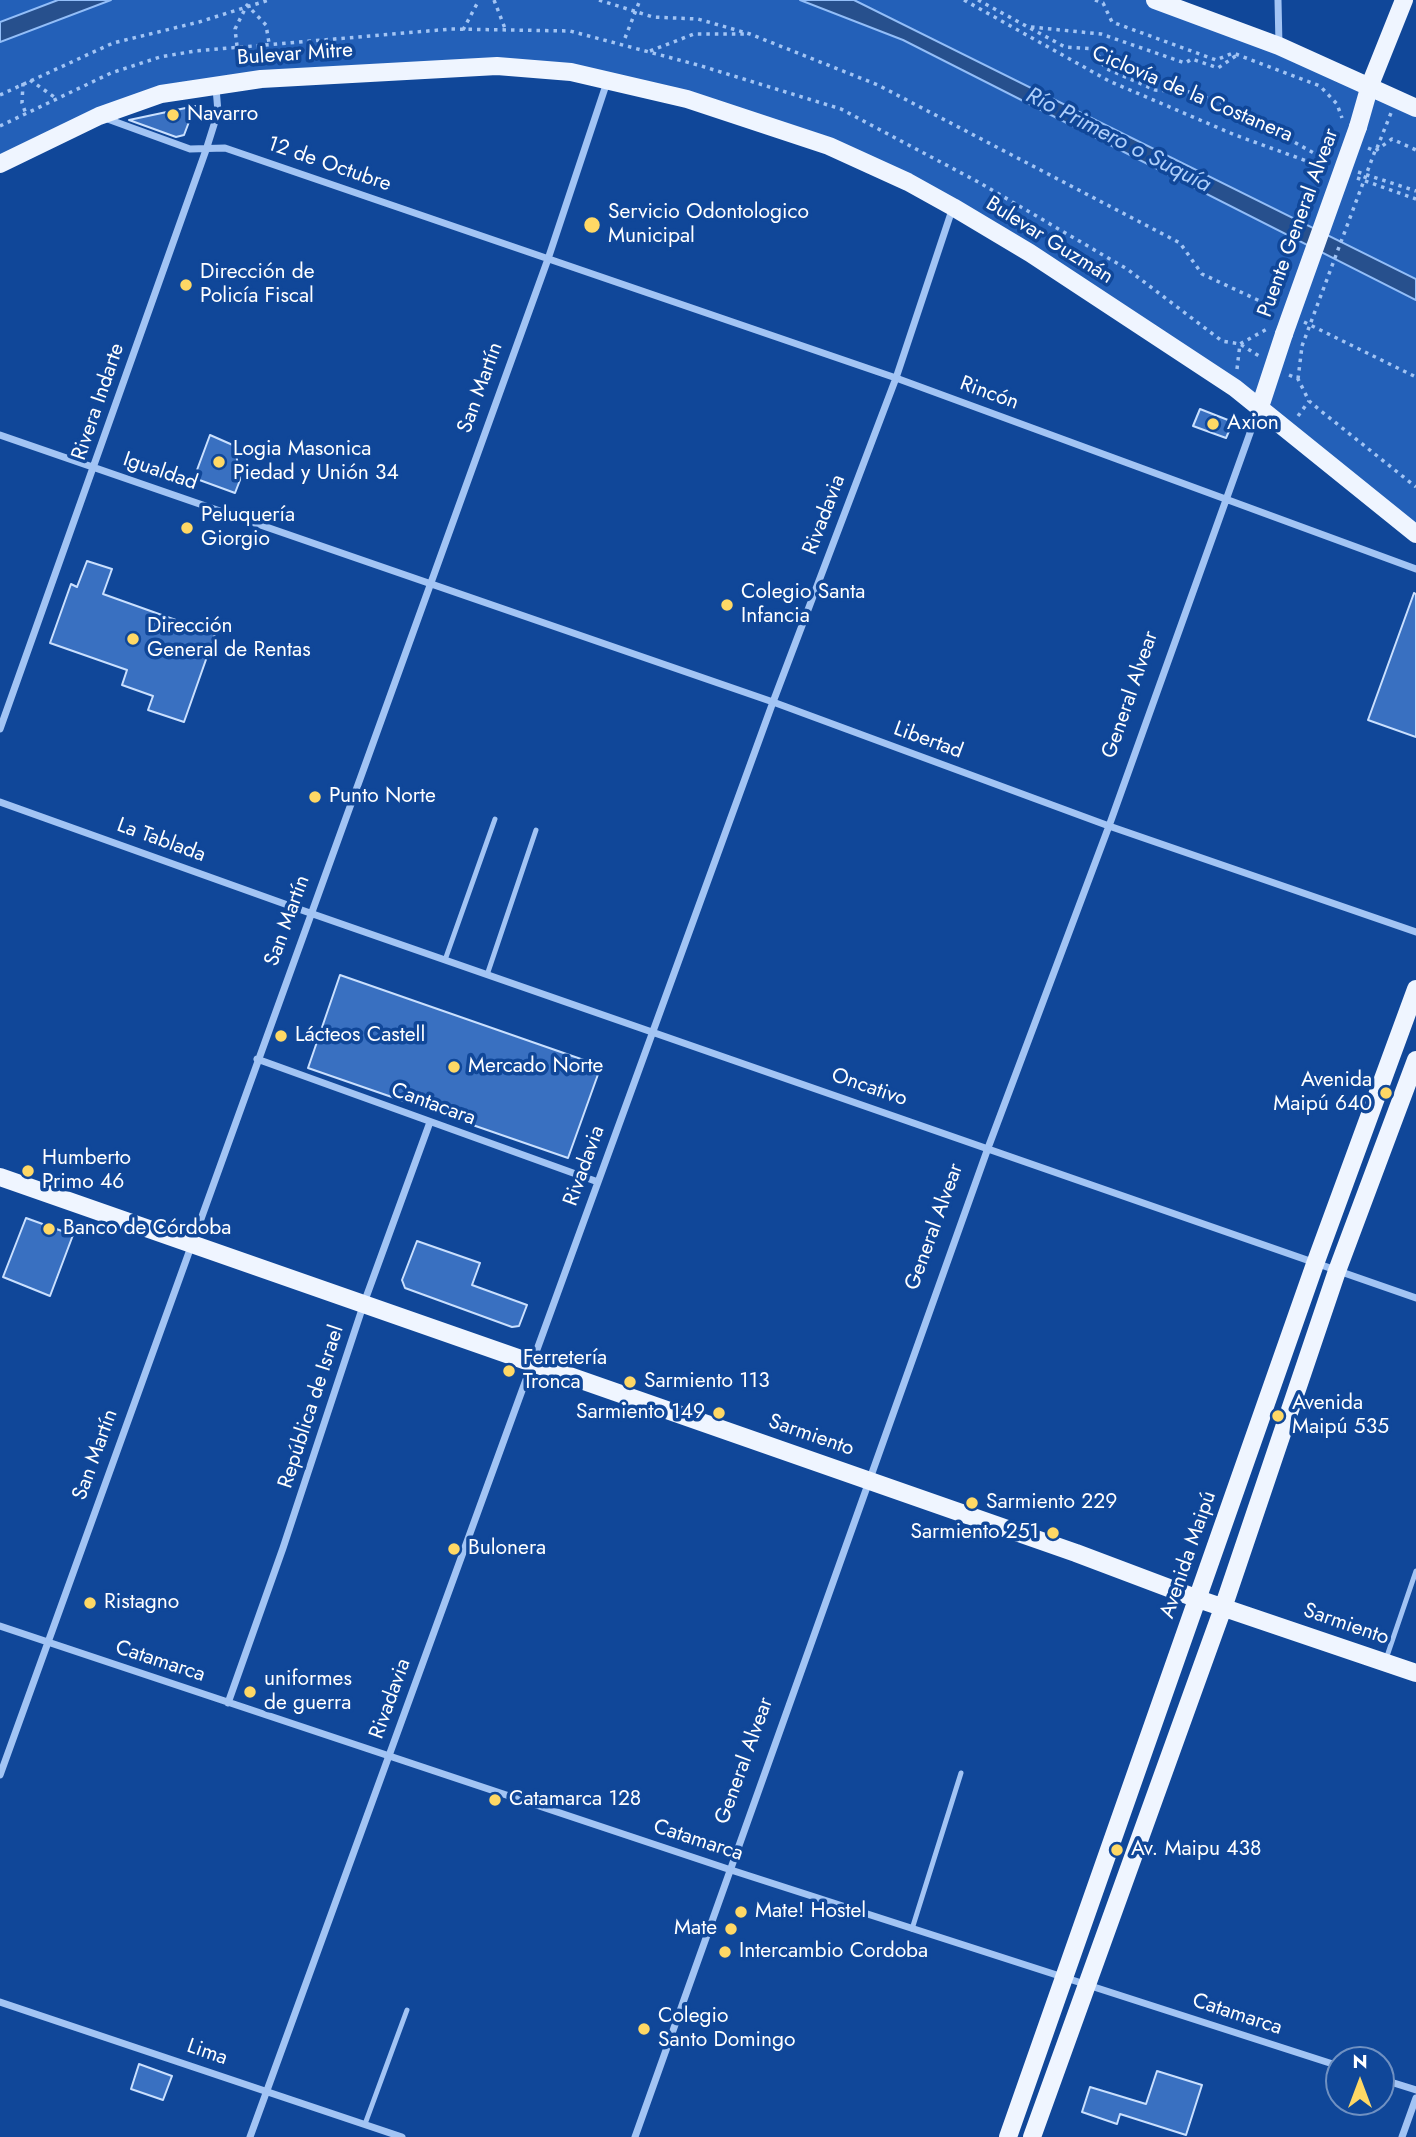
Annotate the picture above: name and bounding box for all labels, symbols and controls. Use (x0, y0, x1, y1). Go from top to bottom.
street label: Bulevar Mitre (236, 38, 354, 72)
street label: Ciclovía de la Costanera (1088, 41, 1296, 149)
water label: Río Primero o Suquía (1021, 82, 1215, 200)
place label: Navarro (187, 102, 258, 128)
marker: Navarro (165, 107, 181, 123)
street label: Puente General Alvear (1253, 125, 1345, 321)
street label: 12 de Octubre (264, 132, 394, 198)
street label: Bulevar Guzmán (981, 192, 1117, 290)
place label: Servicio Odontologico Municipal (608, 200, 809, 250)
marker: Servicio Odontologico Municipal (582, 215, 602, 235)
place label: Dirección de Policía Fiscal (200, 260, 315, 310)
marker: Dirección de Policía Fiscal (178, 277, 194, 293)
street label: San Martín (453, 339, 509, 437)
street label: Rivera Indarte (67, 340, 131, 464)
street label: Rincón (956, 372, 1022, 416)
place label: Axion (1227, 411, 1279, 437)
marker: Axion (1205, 416, 1221, 432)
place label: Logia Masonica Piedad y Unión 34 (233, 437, 399, 487)
street label: Igualdad (119, 448, 201, 496)
marker: Logia Masonica Piedad y Unión 34 (211, 454, 227, 470)
street label: Rivadavia (798, 472, 852, 558)
place label: Peluquería Giorgio (201, 503, 295, 553)
marker: Peluquería Giorgio (179, 520, 195, 536)
place label: Colegio Santa Infancia (741, 580, 865, 630)
marker: Colegio Santa Infancia (719, 597, 735, 613)
place label: Dirección General de Rentas (147, 614, 311, 664)
street label: General Alvear (1097, 628, 1165, 762)
marker: Dirección General de Rentas (125, 631, 141, 647)
street label: Libertad (890, 717, 966, 765)
place label: Punto Norte (329, 784, 436, 810)
marker: Punto Norte (307, 789, 323, 805)
street label: La Tablada (113, 813, 209, 869)
street label: San Martín (260, 872, 316, 970)
place label: Lácteos Castell (295, 1023, 425, 1049)
marker: Lácteos Castell (273, 1028, 289, 1044)
place label: Mercado Norte (468, 1054, 603, 1080)
marker: Mercado Norte (446, 1059, 462, 1075)
street label: Oncativo (828, 1063, 910, 1113)
place label: Avenida Maipú 640 (1273, 1068, 1372, 1118)
street label: Cantacara (387, 1078, 479, 1132)
marker: Avenida Maipú 640 (1378, 1085, 1394, 1101)
street label: Rivadavia (559, 1123, 611, 1209)
place label: Humberto Primo 46 (42, 1146, 131, 1196)
street label: General Alvear (900, 1160, 970, 1294)
marker: Humberto Primo 46 (20, 1163, 36, 1179)
place label: Banco de Córdoba (63, 1216, 231, 1242)
marker: Banco de Córdoba (41, 1221, 57, 1237)
street label: República de Israel (274, 1322, 350, 1492)
place label: Ferretería Tronca (523, 1346, 607, 1396)
marker: Ferretería Tronca (501, 1363, 517, 1379)
place label: Sarmiento 113 (644, 1369, 770, 1395)
marker: Sarmiento 113 (622, 1374, 638, 1390)
place label: Avenida Maipú 535 (1292, 1391, 1389, 1441)
place label: Sarmiento 149 (576, 1400, 705, 1426)
marker: Sarmiento 149 (711, 1405, 727, 1421)
street label: San Martín (68, 1406, 124, 1504)
marker: Avenida Maipú 535 (1270, 1408, 1286, 1424)
street label: Sarmiento (765, 1410, 857, 1462)
street label: Avenida Maipú (1155, 1488, 1223, 1622)
place label: Sarmiento 229 (986, 1490, 1117, 1516)
marker: Sarmiento 229 (964, 1495, 980, 1511)
place label: Sarmiento 251 (910, 1520, 1039, 1546)
marker: Sarmiento 251 (1045, 1525, 1061, 1541)
place label: Bulonera (468, 1536, 546, 1562)
marker: Bulonera (446, 1541, 462, 1557)
place label: Ristagno (104, 1590, 179, 1616)
marker: Ristagno (82, 1595, 98, 1611)
street label: Sarmiento (1300, 1599, 1392, 1651)
street label: Catamarca (112, 1636, 208, 1688)
street label: Rivadavia (365, 1656, 417, 1742)
place label: uniformes de guerra (264, 1667, 352, 1717)
marker: uniformes de guerra (242, 1684, 258, 1700)
street label: General Alvear (710, 1694, 780, 1828)
place label: Catamarca 128 (509, 1787, 641, 1813)
marker: Catamarca 128 (487, 1792, 503, 1808)
street label: Catamarca (650, 1815, 746, 1867)
place label: Av. Maipu 438 (1131, 1837, 1261, 1863)
marker: Av. Maipu 438 (1109, 1842, 1125, 1858)
place label: Mate! Hostel (755, 1899, 866, 1925)
marker: Mate! Hostel (733, 1904, 749, 1920)
place label: Mate (674, 1916, 717, 1942)
marker: Mate (723, 1921, 739, 1937)
place label: Intercambio Cordoba (739, 1939, 928, 1965)
marker: Intercambio Cordoba (717, 1944, 733, 1960)
street label: Catamarca (1189, 1989, 1285, 2041)
place label: Colegio Santo Domingo (658, 2004, 795, 2054)
marker: Colegio Santo Domingo (636, 2021, 652, 2037)
street label: Lima (183, 2034, 231, 2072)
north arrow (1325, 2046, 1395, 2116)
text: N (1352, 2048, 1368, 2075)

